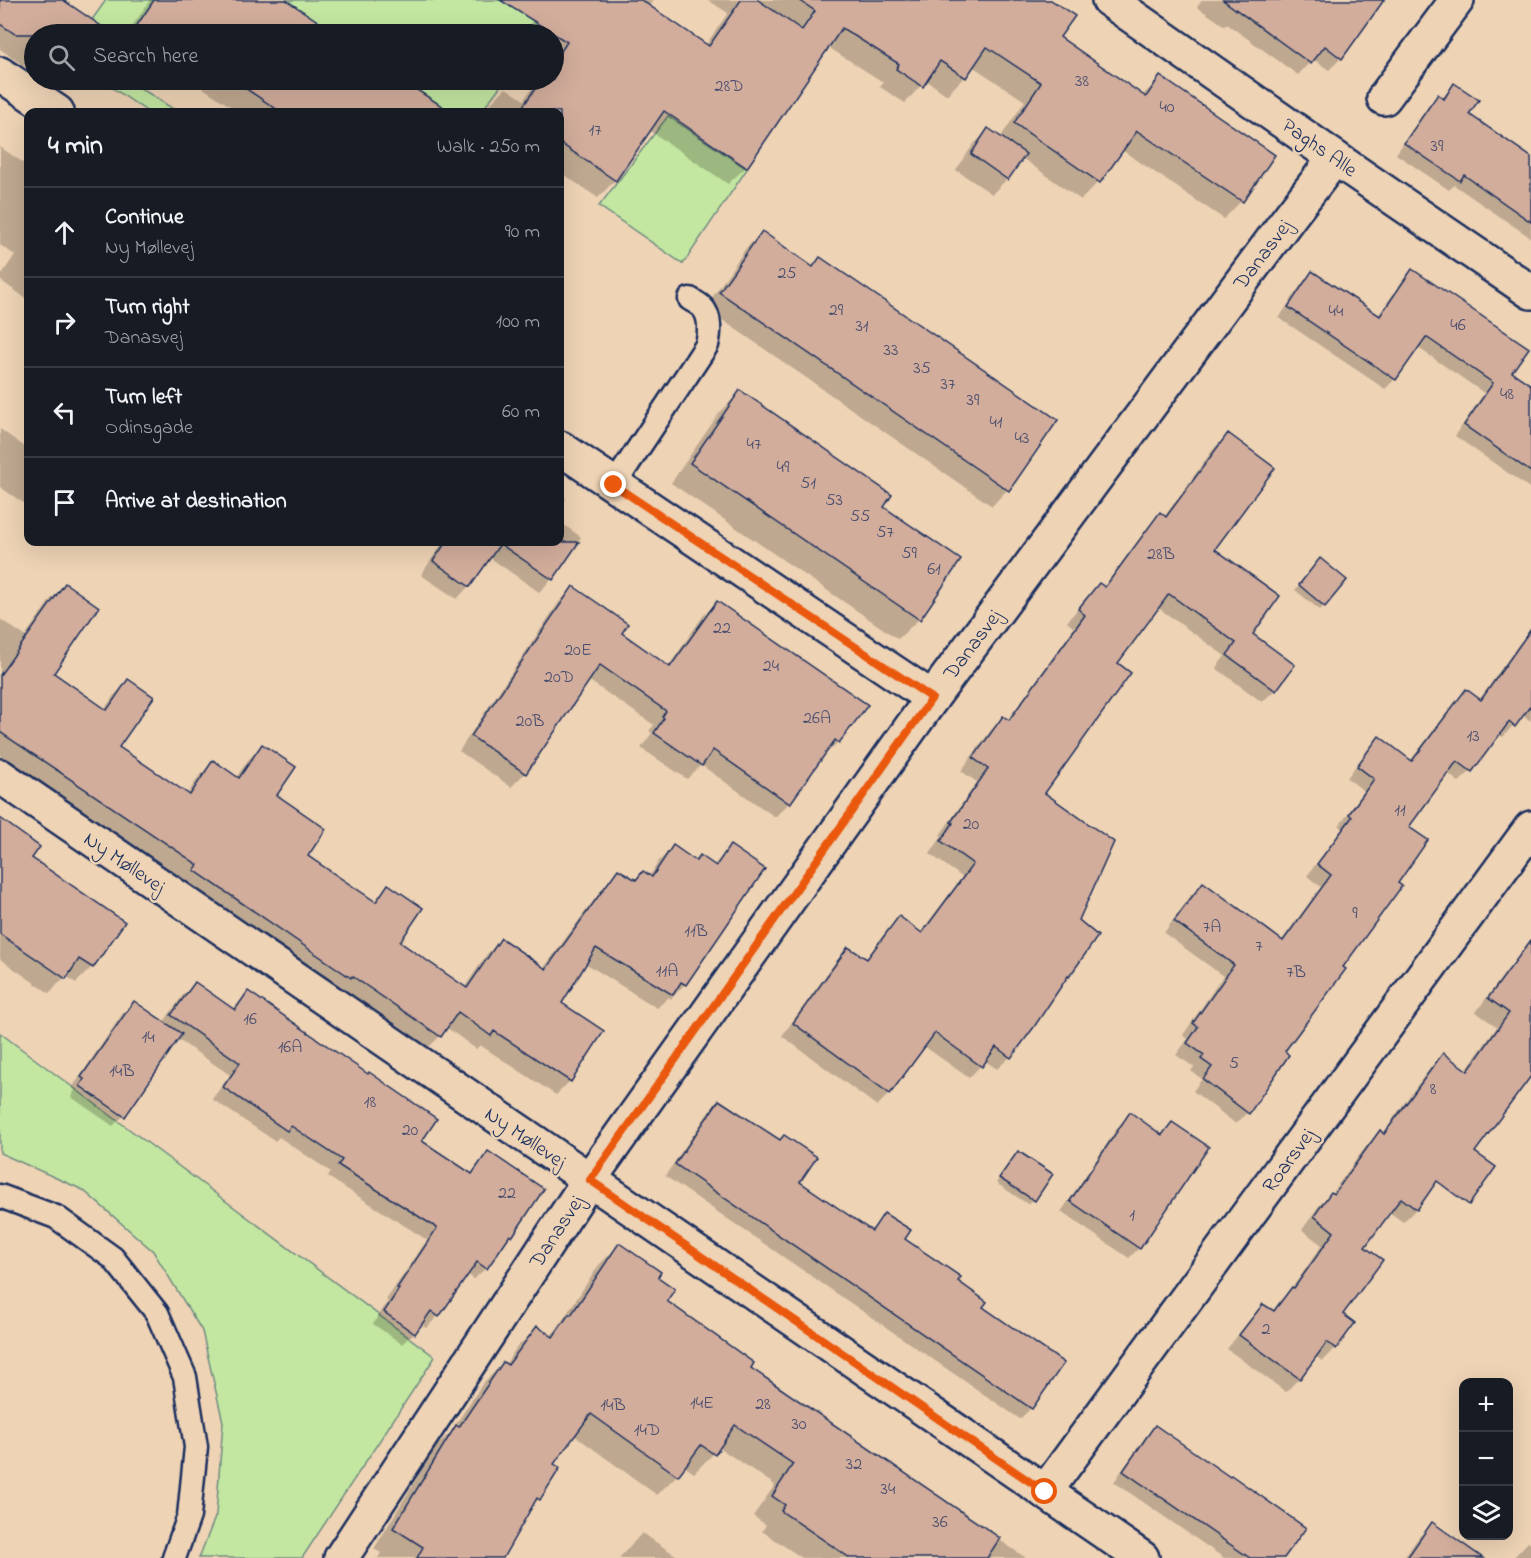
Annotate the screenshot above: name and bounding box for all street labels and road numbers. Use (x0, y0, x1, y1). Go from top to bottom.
street label: Paghs Alle (1274, 112, 1363, 188)
street label: Danasvej (1226, 213, 1301, 298)
street label: Danasvej (936, 603, 1011, 688)
street label: Ny Møllevej (76, 825, 171, 904)
street label: Ny Møllevej (477, 1100, 572, 1179)
street label: Roarsvej (1256, 1122, 1324, 1200)
street label: Danasvej (522, 1189, 593, 1275)

